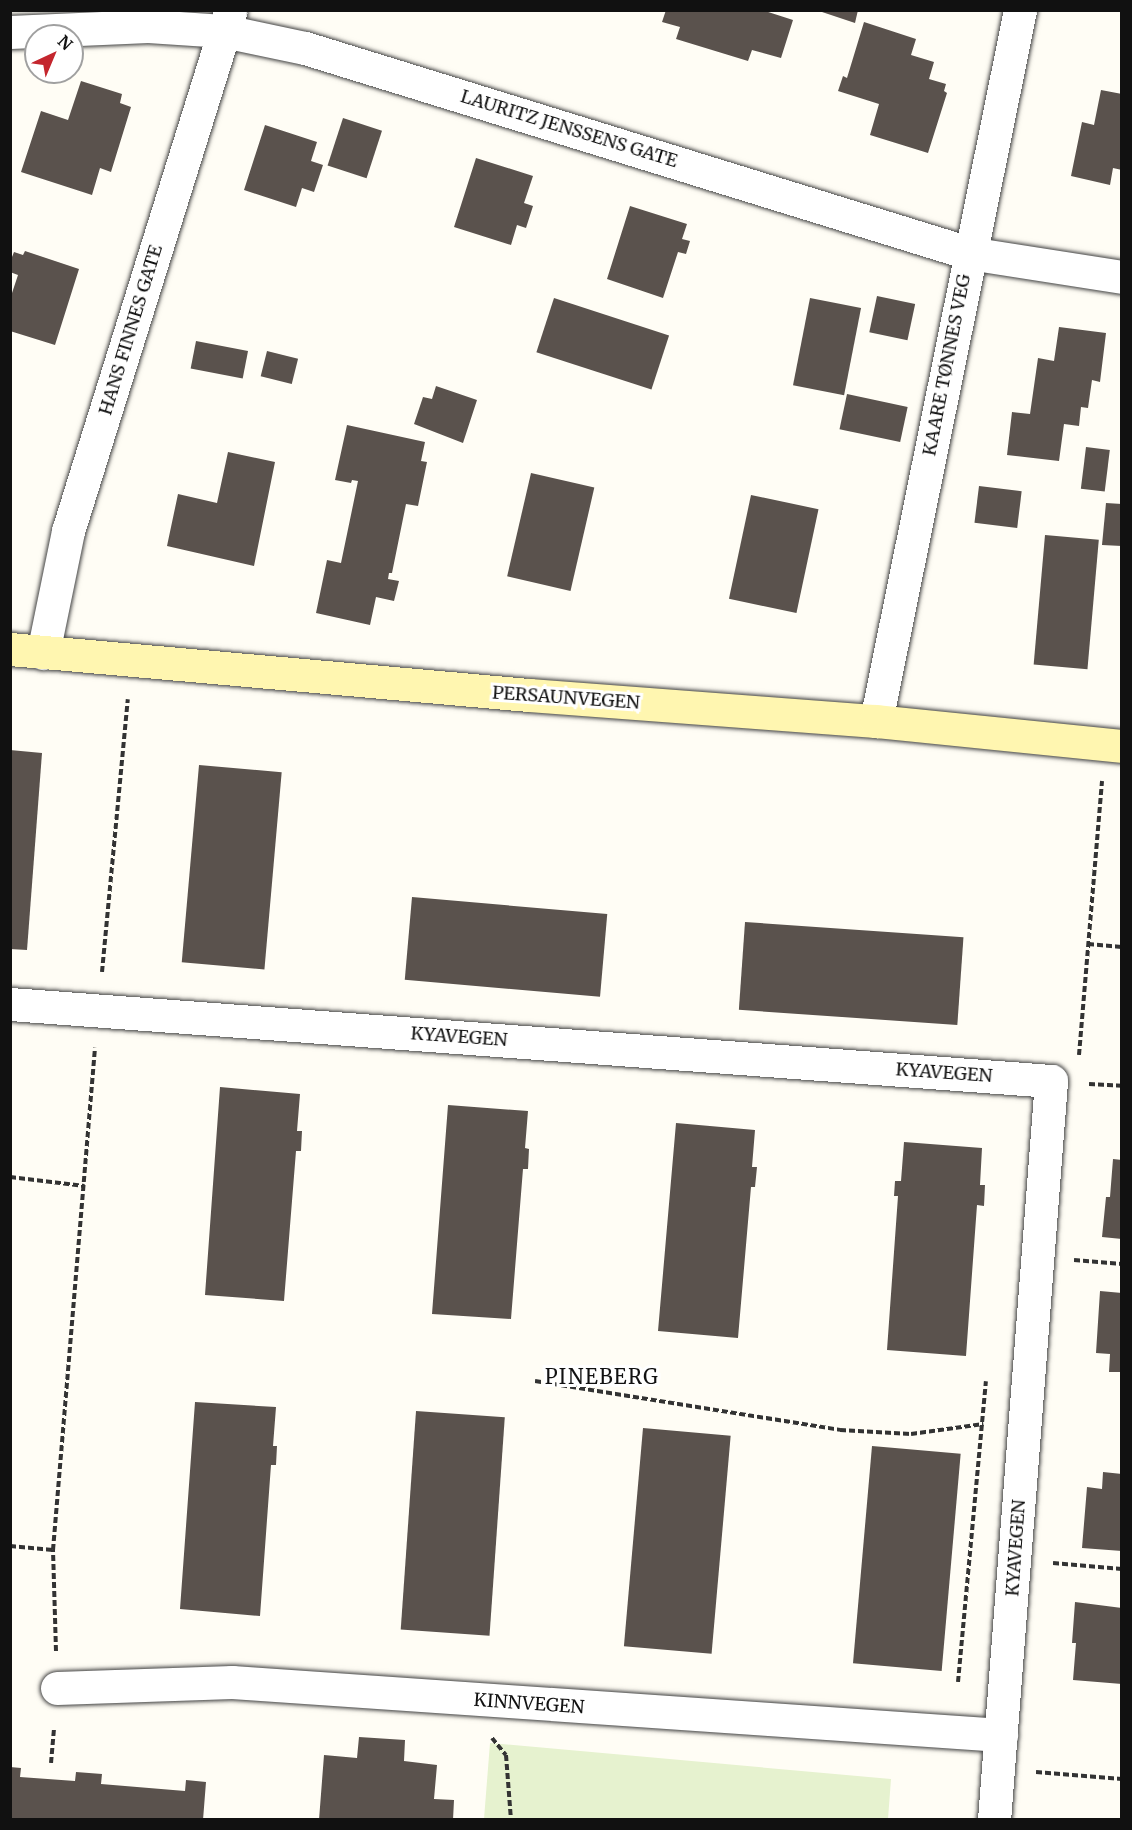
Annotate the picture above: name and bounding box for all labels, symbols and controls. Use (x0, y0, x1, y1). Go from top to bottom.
north arrow (24, 24, 84, 84)
text: N (54, 31, 77, 54)
street label: LAURITZ JENSSENS GATE (458, 86, 680, 172)
street label: HANS FINNES GATE (95, 242, 167, 418)
street label: KAARE TØNNES VEG (919, 272, 975, 458)
street label: PERSAUNVEGEN (491, 682, 641, 714)
street label: KYAVEGEN (410, 1023, 508, 1051)
street label: KYAVEGEN (895, 1059, 993, 1087)
district label: PINEBERG (545, 1364, 659, 1388)
street label: KYAVEGEN (1002, 1499, 1030, 1597)
street label: KINNVEGEN (473, 1689, 585, 1719)

